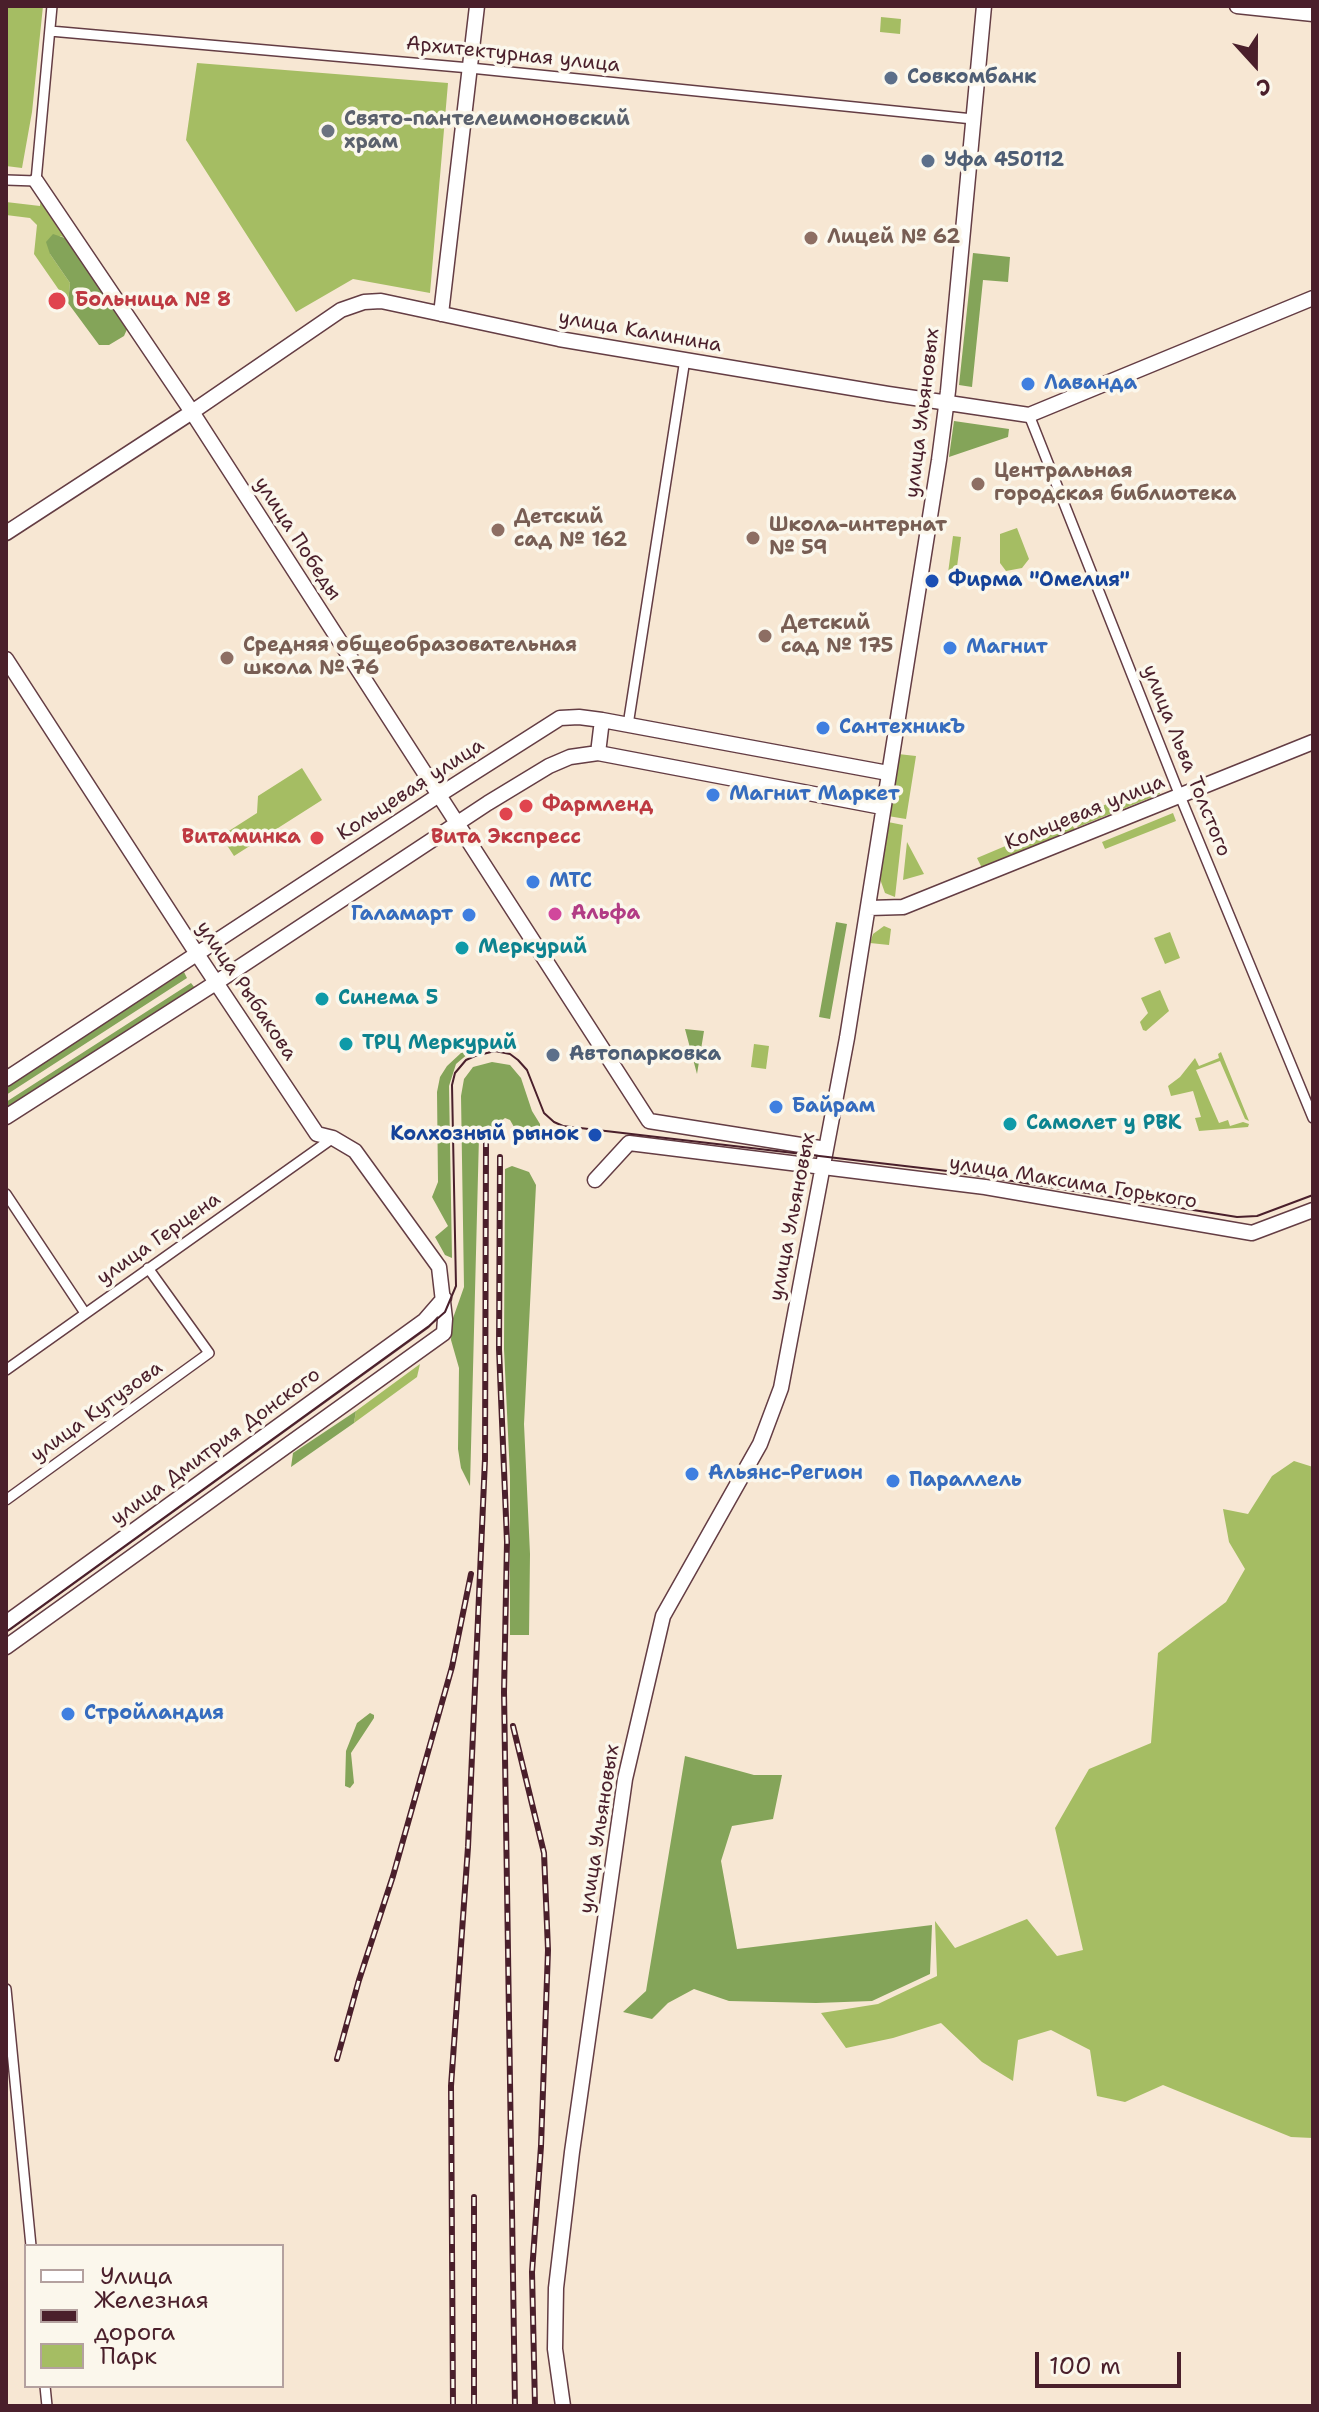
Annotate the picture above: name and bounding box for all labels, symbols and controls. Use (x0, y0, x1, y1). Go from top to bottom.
north arrow (1215, 24, 1295, 104)
street label: Архитектурная улица (405, 32, 621, 78)
place label: Совкомбанк (907, 66, 1037, 90)
marker: Совкомбанк (882, 69, 900, 87)
text: С (1252, 71, 1275, 103)
place label: Свято-пантелеимоновский храм (344, 108, 630, 155)
marker: Свято-пантелеимоновский храм (319, 122, 337, 140)
place label: Уфа 450112 (944, 149, 1064, 173)
marker: Уфа 450112 (919, 152, 937, 170)
place label: Лицей № 62 (827, 226, 960, 250)
marker: Лицей № 62 (802, 229, 820, 247)
place label: Больница № 8 (75, 289, 231, 313)
marker: Больница № 8 (46, 290, 68, 312)
street label: улица Калинина (557, 306, 723, 358)
street label: улица Ульяновых (901, 327, 945, 499)
place label: Лаванда (1044, 372, 1137, 396)
marker: Лаванда (1019, 375, 1037, 393)
place label: Центральная городская библиотека (994, 460, 1236, 507)
street label: улица Победы (248, 473, 346, 605)
marker: Центральная городская библиотека (969, 475, 987, 493)
place label: Детский сад № 162 (514, 506, 627, 553)
place label: Школа-интернат № 59 (769, 514, 947, 561)
marker: Детский сад № 162 (489, 521, 507, 539)
marker: Школа-интернат № 59 (744, 529, 762, 547)
place label: Фирма "Омелия" (948, 569, 1130, 593)
marker: Фирма "Омелия" (923, 572, 941, 590)
place label: Детский сад № 175 (781, 612, 893, 659)
marker: Детский сад № 175 (756, 627, 774, 645)
place label: Средняя общеобразовательная школа № 76 (243, 634, 577, 681)
place label: Магнит (966, 636, 1048, 660)
marker: Магнит (941, 639, 959, 657)
marker: Средняя общеобразовательная школа № 76 (218, 649, 236, 667)
street label: улица Льва Толстого (1137, 662, 1235, 860)
place label: СантехникЪ (839, 716, 965, 740)
marker: СантехникЪ (814, 719, 832, 737)
street label: Кольцевая улица (333, 734, 489, 846)
street label: Кольцевая улица (1002, 770, 1168, 856)
place label: Магнит Маркет (729, 783, 900, 807)
marker: Магнит Маркет (704, 786, 722, 804)
place label: Фармленд (542, 794, 653, 818)
marker: Фармленд (517, 797, 535, 815)
marker: Вита Экспресс (497, 805, 515, 823)
place label: Витаминка (182, 826, 301, 850)
place label: Вита Экспресс (431, 826, 581, 850)
marker: Витаминка (308, 829, 326, 847)
place label: МТС (549, 870, 592, 894)
marker: МТС (524, 873, 542, 891)
place label: Альфа (571, 902, 640, 926)
place label: Галамарт (351, 903, 453, 927)
marker: Альфа (546, 905, 564, 923)
marker: Галамарт (460, 906, 478, 924)
street label: улица Рыбакова (191, 917, 301, 1065)
place label: Меркурий (478, 936, 587, 960)
marker: Меркурий (453, 939, 471, 957)
place label: Синема 5 (338, 987, 438, 1011)
marker: Синема 5 (313, 990, 331, 1008)
place label: ТРЦ Меркурий (362, 1032, 517, 1056)
marker: ТРЦ Меркурий (337, 1035, 355, 1053)
place label: Автопарковка (569, 1043, 721, 1067)
marker: Автопарковка (544, 1046, 562, 1064)
place label: Байрам (792, 1095, 875, 1119)
marker: Байрам (767, 1098, 785, 1116)
place label: Самолет у РВК (1026, 1112, 1181, 1136)
marker: Самолет у РВК (1001, 1115, 1019, 1133)
place label: Колхозный рынок (390, 1123, 579, 1147)
marker: Колхозный рынок (586, 1126, 604, 1144)
street label: улица Ульяновых (765, 1131, 821, 1303)
street label: улица Максима Горького (947, 1152, 1199, 1214)
street label: улица Герцена (93, 1188, 225, 1290)
street label: улица Кутузова (26, 1356, 168, 1468)
street label: улица Дмитрия Донского (107, 1363, 325, 1531)
place label: Альянс-Регион (708, 1462, 863, 1486)
marker: Альянс-Регион (683, 1465, 701, 1483)
place label: Параллель (909, 1469, 1022, 1493)
marker: Параллель (884, 1472, 902, 1490)
place label: Стройландия (84, 1702, 224, 1726)
marker: Стройландия (59, 1705, 77, 1723)
street label: улица Ульяновых (575, 1743, 625, 1915)
legend (24, 2244, 284, 2388)
text: Улица (100, 2260, 173, 2292)
text: Железная дорога (94, 2284, 209, 2348)
scale bar (1039, 2336, 1185, 2386)
text: Парк (100, 2340, 157, 2372)
text: 100 m (1049, 2350, 1121, 2382)

